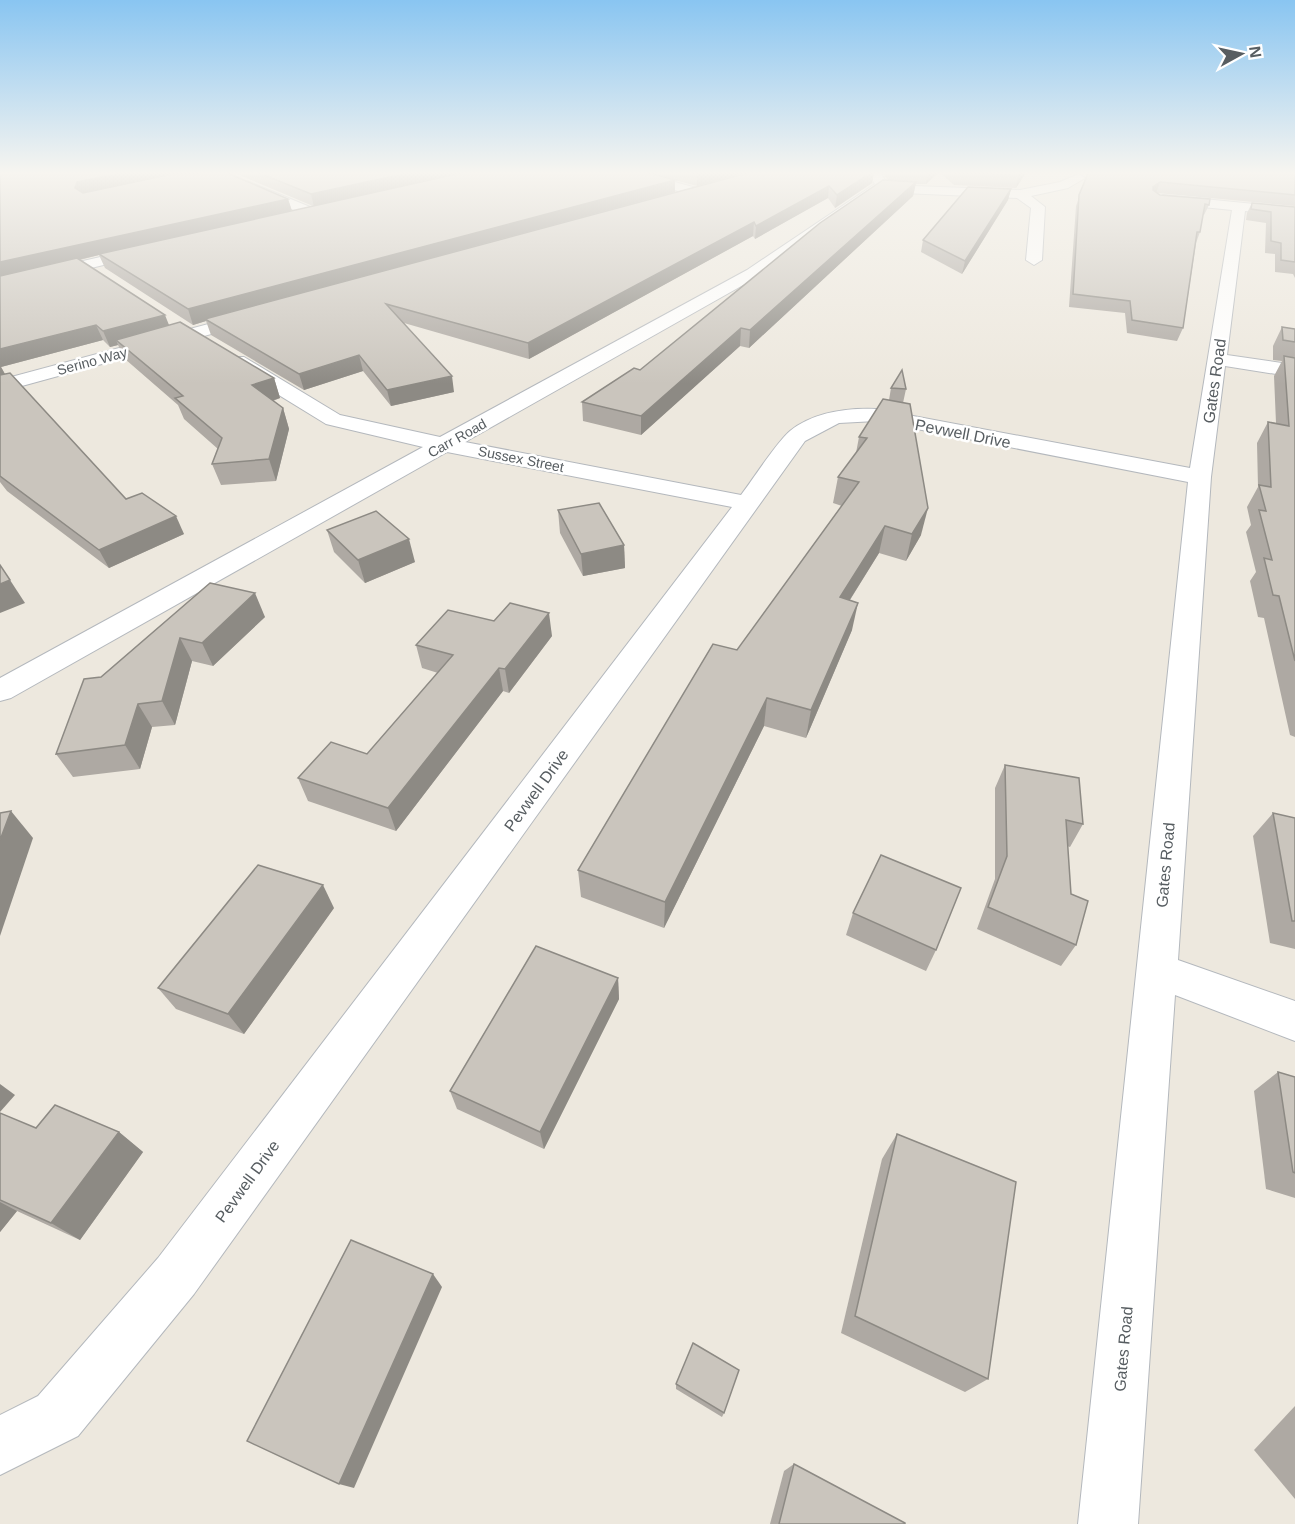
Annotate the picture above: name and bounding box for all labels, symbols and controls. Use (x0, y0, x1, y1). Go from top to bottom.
north arrow (1211, 24, 1271, 84)
text: N (1246, 45, 1265, 59)
street label: Gates Road (1200, 338, 1229, 425)
street label: Serino Way (55, 344, 129, 378)
street label: Carr Road (425, 415, 489, 461)
street label: Pevwell Drive (914, 416, 1012, 451)
street label: Sussex Street (477, 443, 565, 475)
street label: Pevwell Drive (501, 746, 572, 834)
street label: Gates Road (1153, 822, 1178, 908)
street label: Pevwell Drive (212, 1137, 283, 1225)
street label: Gates Road (1111, 1306, 1136, 1392)

